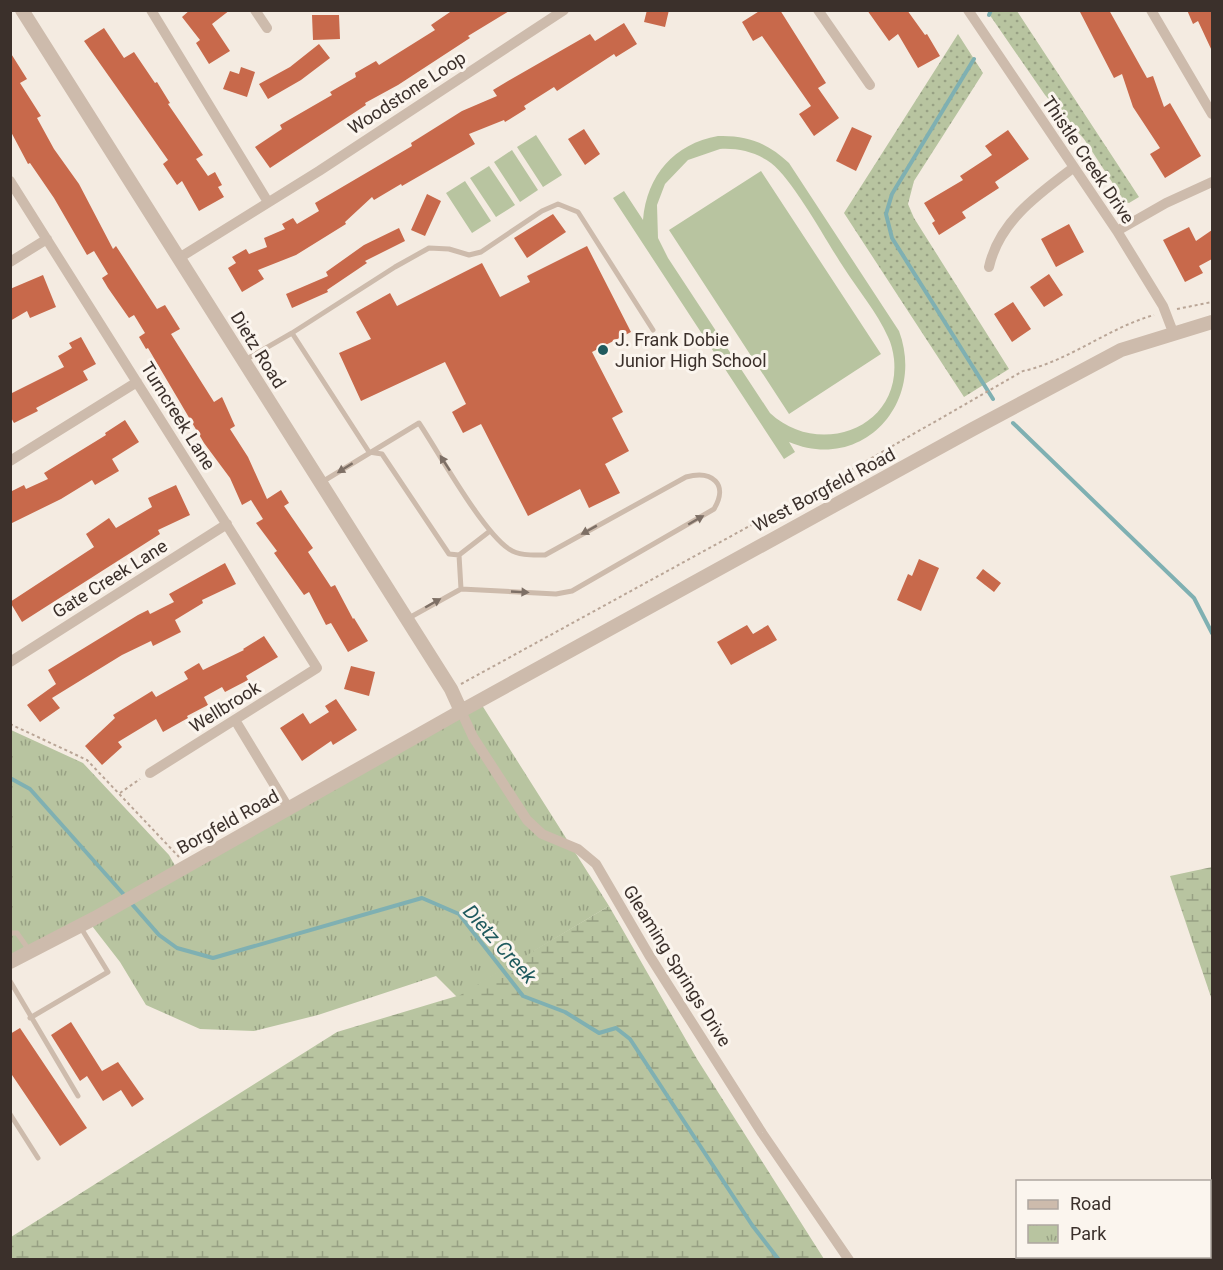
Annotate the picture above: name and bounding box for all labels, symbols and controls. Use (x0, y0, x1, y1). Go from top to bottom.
street label: Woodstone Loop (344, 47, 469, 138)
street label: Thistle Creek Drive (1038, 92, 1139, 228)
street label: Dietz Road (227, 308, 290, 392)
place label: J. Frank Dobie Junior High School (615, 329, 767, 371)
marker: J. Frank Dobie Junior High School (596, 343, 610, 357)
street label: Turncreek Lane (137, 358, 220, 473)
street label: West Borgfeld Road (749, 443, 899, 536)
one-way arrow (439, 455, 451, 471)
one-way arrow (337, 462, 353, 473)
one-way arrow (687, 515, 704, 525)
one-way arrow (581, 525, 597, 536)
street label: Gate Creek Lane (49, 535, 171, 622)
one-way arrow (510, 587, 529, 596)
one-way arrow (425, 598, 441, 609)
street label: Wellbrook (185, 676, 265, 737)
street label: Borgfeld Road (173, 785, 282, 858)
street label: Gleaming Springs Drive (619, 881, 736, 1050)
water label: Dietz Creek (458, 900, 542, 989)
legend (1016, 1180, 1211, 1258)
text: Road (1070, 1193, 1111, 1214)
text: Park (1070, 1223, 1107, 1244)

